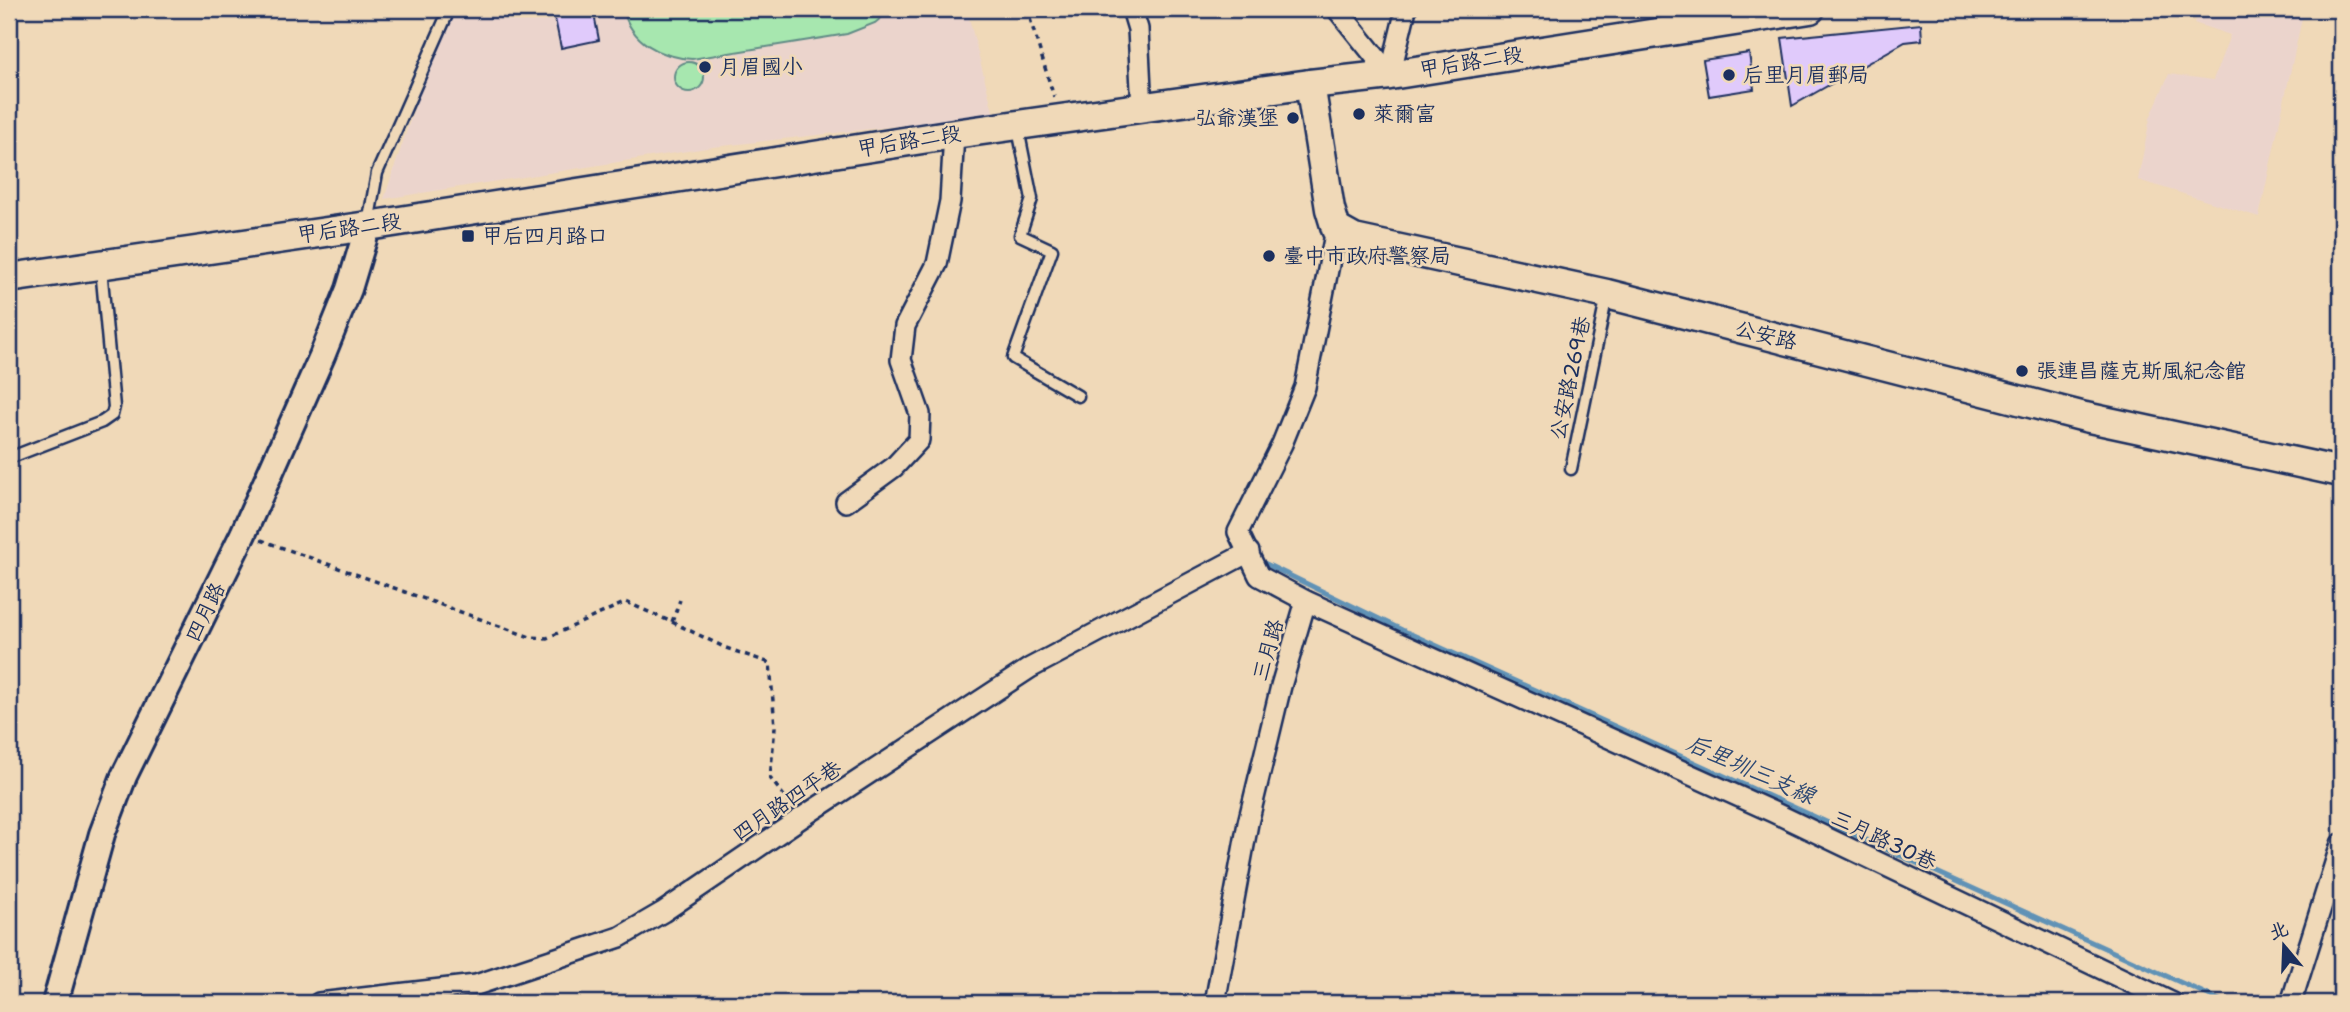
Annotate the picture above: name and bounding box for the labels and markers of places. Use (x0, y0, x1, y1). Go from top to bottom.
place label: 月眉國小 (719, 53, 803, 81)
marker: 月眉國小 (697, 59, 713, 75)
place label: 后里月眉郵局 (1743, 61, 1869, 89)
marker: 后里月眉郵局 (1721, 67, 1737, 83)
place label: 萊爾富 (1373, 100, 1436, 128)
place label: 弘爺漢堡 (1195, 104, 1279, 132)
marker: 萊爾富 (1351, 106, 1367, 122)
marker: 弘爺漢堡 (1285, 110, 1301, 126)
place label: 甲后四月路口 (482, 222, 608, 250)
marker: 甲后四月路口 (460, 228, 476, 244)
place label: 臺中市政府警察局 (1283, 242, 1451, 270)
marker: 臺中市政府警察局 (1261, 248, 1277, 264)
place label: 張連昌薩克斯風紀念館 (2036, 357, 2246, 385)
marker: 張連昌薩克斯風紀念館 (2014, 363, 2030, 379)

